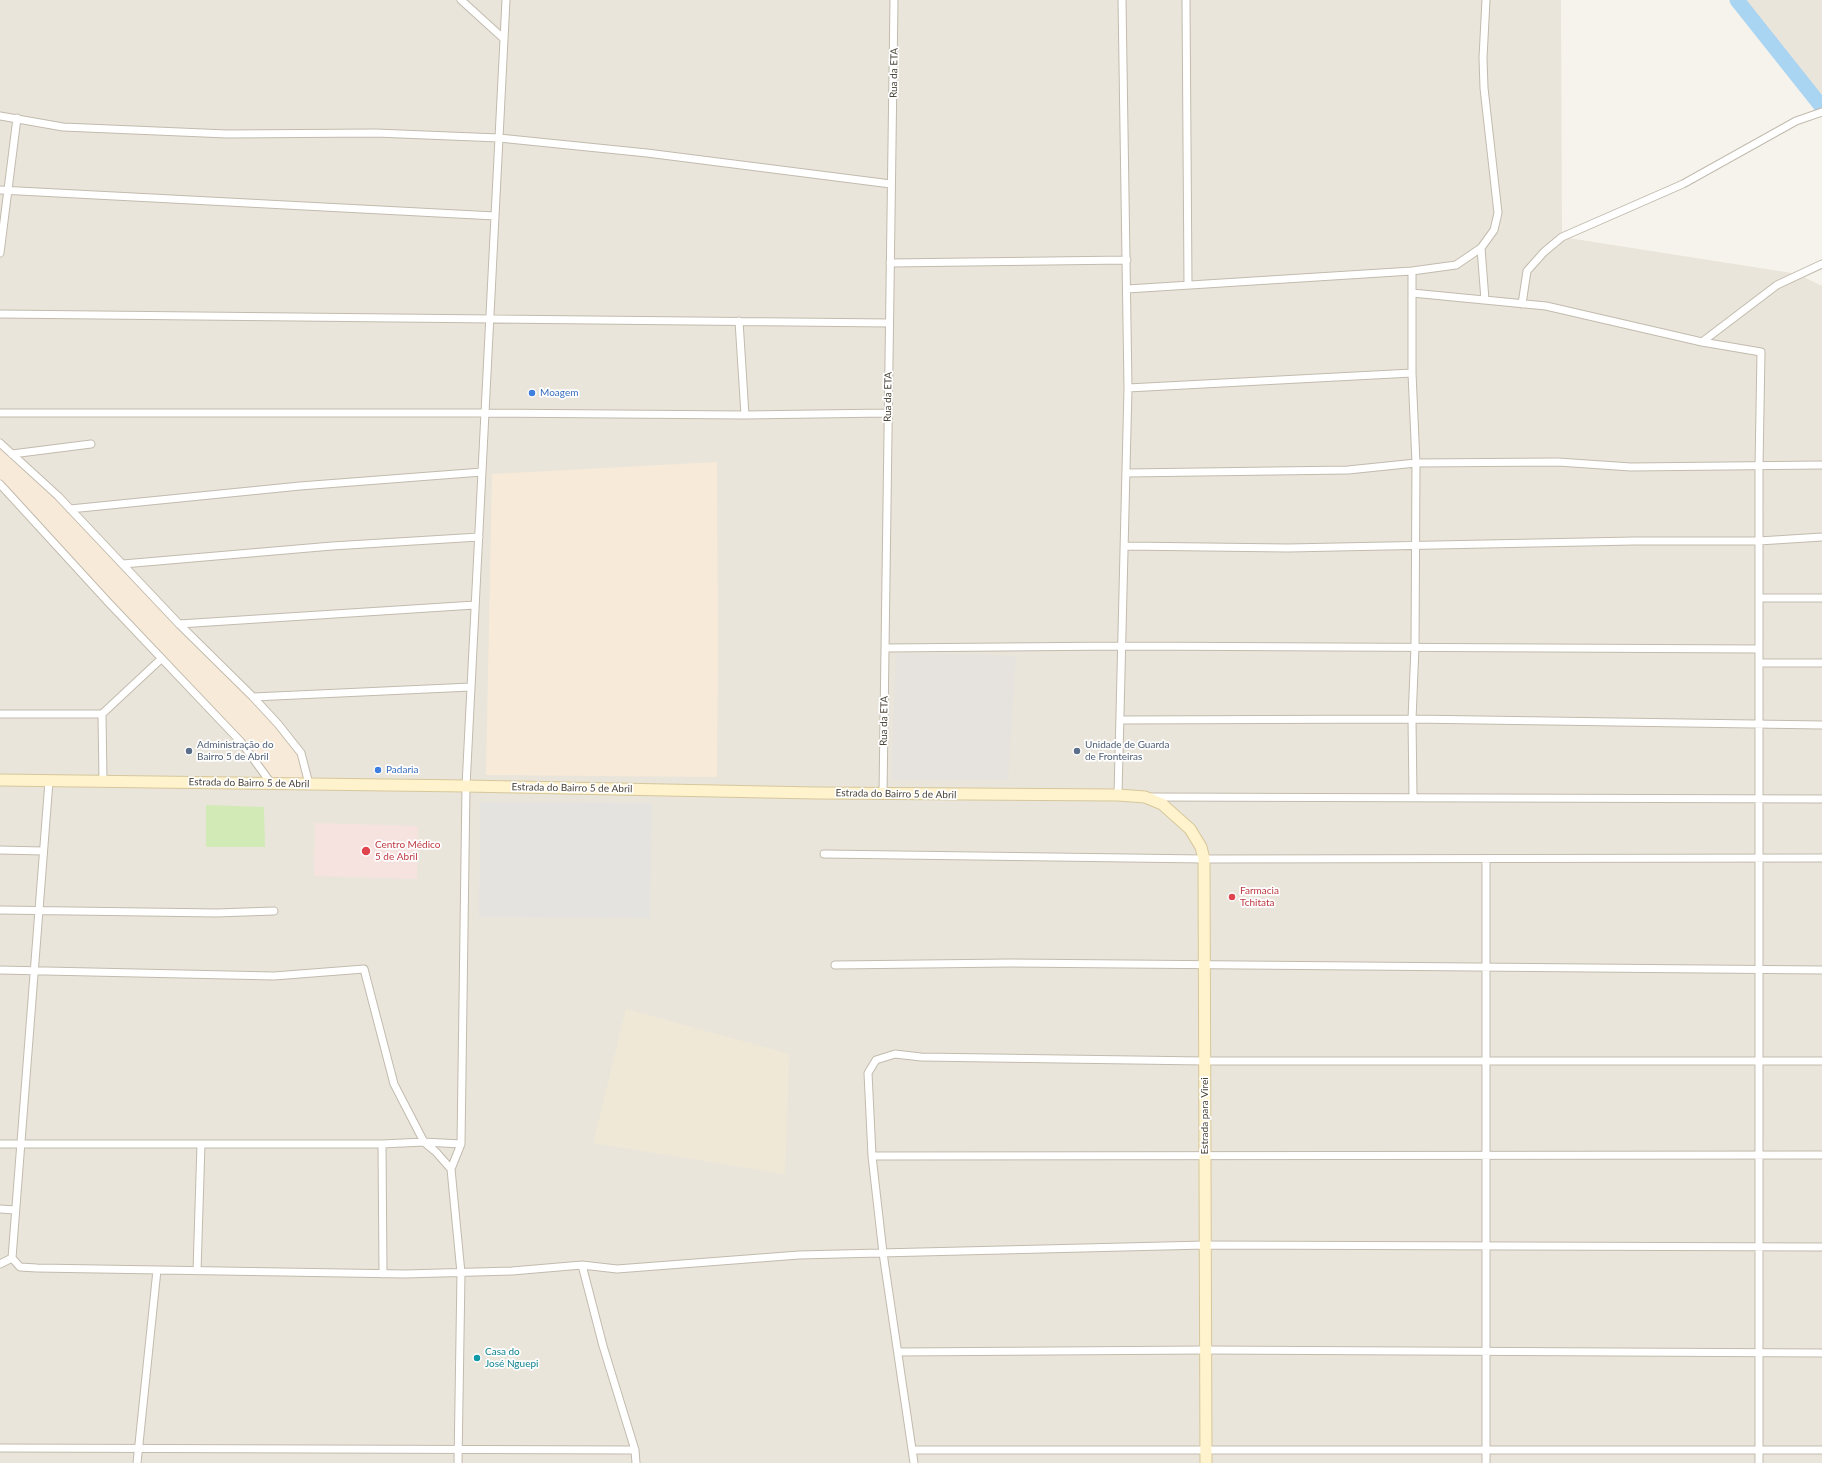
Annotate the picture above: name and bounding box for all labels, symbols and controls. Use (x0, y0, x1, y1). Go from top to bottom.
street label: Rua da ETA (888, 48, 900, 98)
street label: Rua da ETA (882, 372, 894, 422)
place label: Moagem (540, 387, 578, 399)
marker: Moagem (527, 388, 537, 398)
street label: Rua da ETA (878, 696, 890, 746)
place label: Administração do Bairro 5 de Abril (197, 739, 274, 762)
place label: Unidade de Guarda de Fronteiras (1085, 739, 1169, 762)
marker: Administração do Bairro 5 de Abril (184, 746, 194, 756)
marker: Unidade de Guarda de Fronteiras (1072, 746, 1082, 756)
place label: Padaria (386, 764, 418, 776)
marker: Padaria (373, 765, 383, 775)
street label: Estrada do Bairro 5 de Abril (189, 776, 309, 790)
street label: Estrada do Bairro 5 de Abril (512, 781, 632, 795)
street label: Estrada do Bairro 5 de Abril (836, 787, 956, 801)
place label: Centro Médico 5 de Abril (375, 839, 440, 862)
marker: Centro Médico 5 de Abril (360, 845, 372, 857)
place label: Farmacia Tchitata (1240, 885, 1279, 908)
marker: Farmacia Tchitata (1227, 892, 1237, 902)
street label: Estrada para Virei (1199, 1077, 1211, 1155)
place label: Casa do José Nguepi (485, 1346, 538, 1370)
marker: Casa do José Nguepi (472, 1353, 482, 1363)

